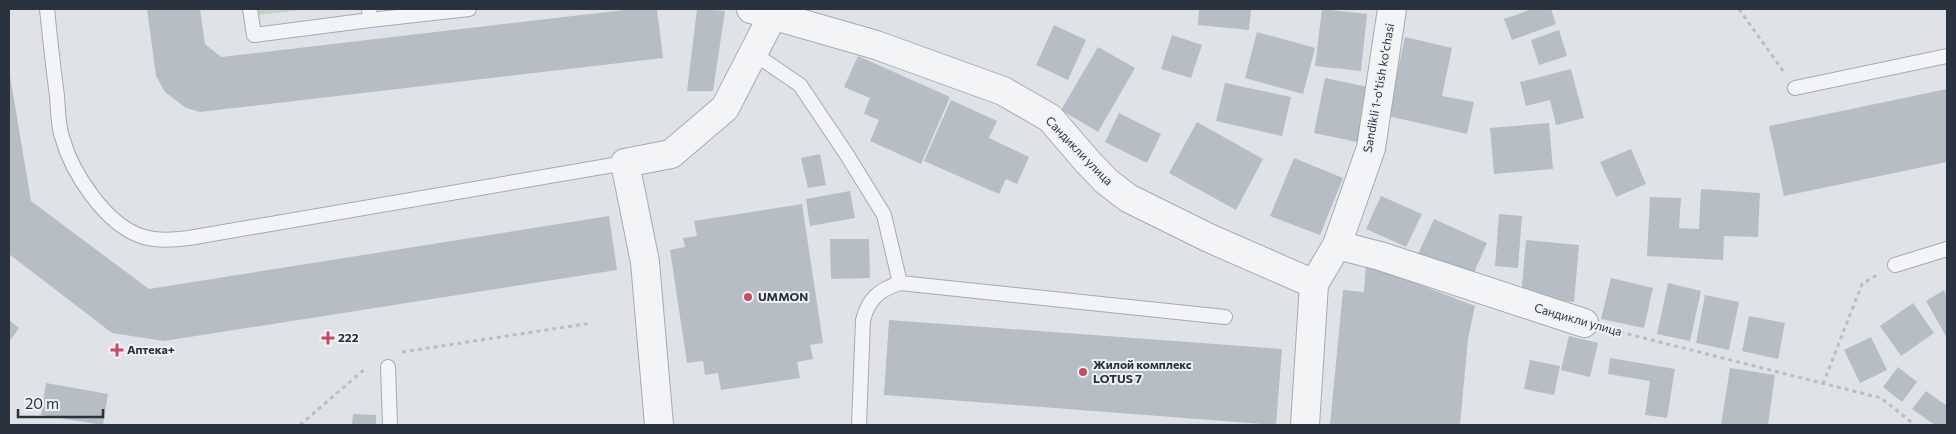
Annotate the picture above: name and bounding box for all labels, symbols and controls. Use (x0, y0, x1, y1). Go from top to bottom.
street label: Sandikli 1-o'tish ko'chasi (1360, 22, 1396, 154)
street label: Сандикли улица (1043, 113, 1116, 188)
place label: UMMON (758, 289, 808, 303)
marker: UMMON (742, 291, 754, 303)
street label: Сандикли улица (1533, 300, 1624, 338)
place label: 222 (338, 330, 359, 344)
marker: 222 (322, 332, 334, 344)
place label: Аптека+ (127, 342, 175, 356)
marker: Аптека+ (111, 344, 123, 356)
place label: Жилой комплекс LOTUS 7 (1093, 357, 1192, 385)
marker: Жилой комплекс LOTUS 7 (1077, 366, 1089, 378)
scale bar (18, 386, 102, 418)
text: 20 m (25, 394, 59, 412)

